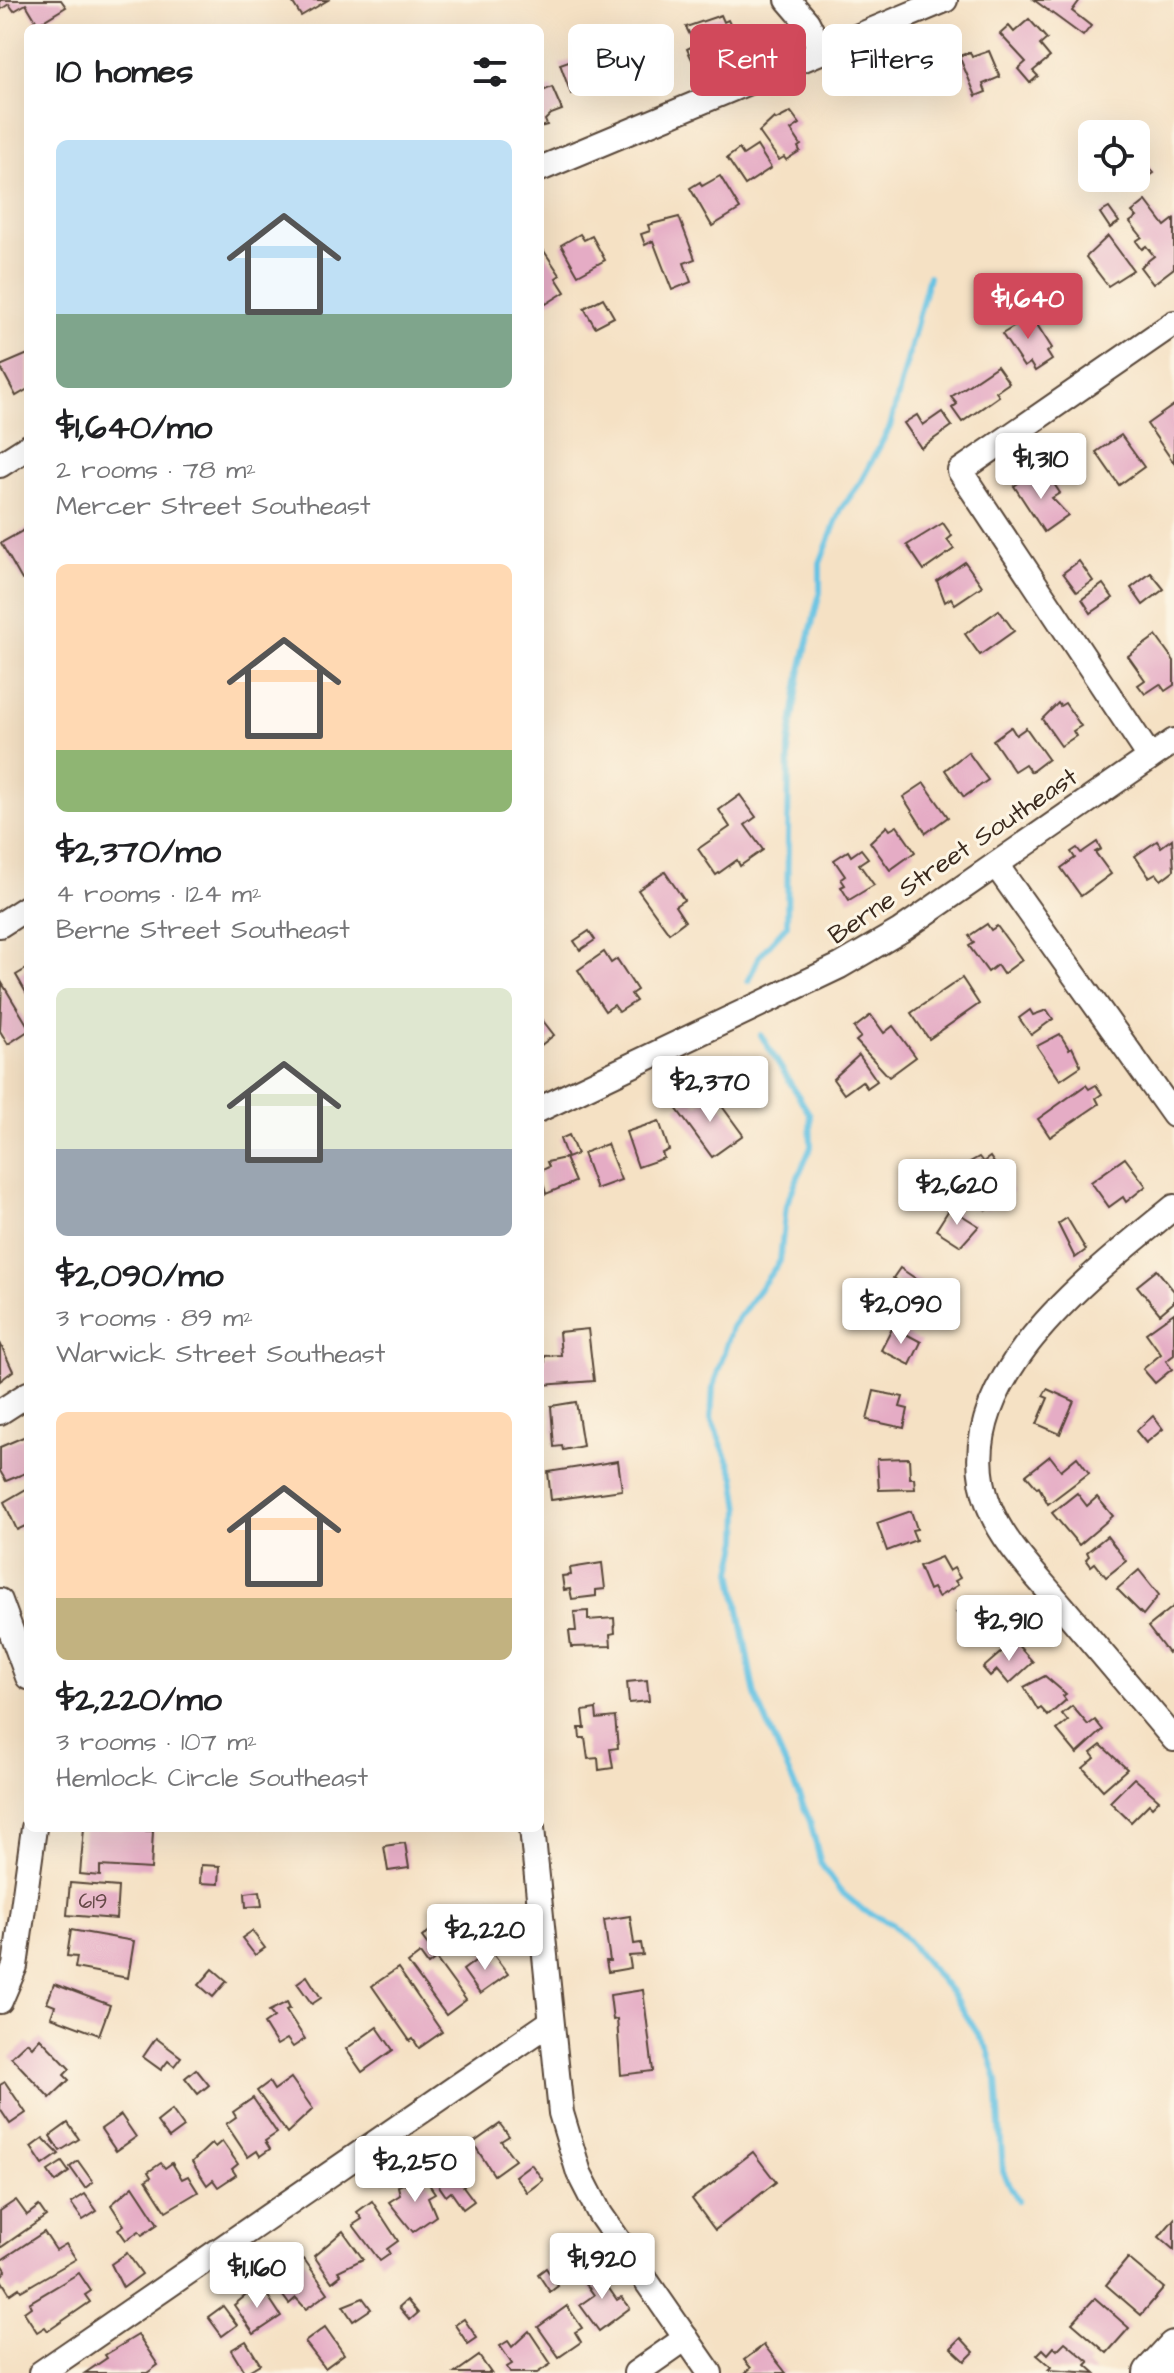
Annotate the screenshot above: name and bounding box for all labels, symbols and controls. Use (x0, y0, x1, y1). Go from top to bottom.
chip: Buy (568, 24, 674, 96)
chip: Rent (690, 24, 806, 96)
chip: Filters (822, 24, 962, 96)
text: 10 homes (56, 48, 193, 96)
icon: filters (468, 50, 512, 94)
map controls (1078, 120, 1150, 192)
button: locate (1078, 120, 1150, 192)
icon: home (212, 192, 356, 336)
pin: $1,640 (963, 273, 1093, 341)
text: $1,640 (992, 281, 1064, 317)
text: $1,640/mo (56, 404, 212, 452)
pin: $1,310 (976, 433, 1106, 501)
text: $1,310 (1013, 441, 1069, 477)
text: 2 rooms · 78 m² (56, 452, 256, 488)
text: Mercer Street Southeast (56, 488, 371, 524)
icon: home (212, 616, 356, 760)
street label: Berne Street Southeast (821, 759, 1085, 953)
text: $2,370/mo (56, 828, 221, 876)
text: 4 rooms · 124 m² (56, 876, 262, 912)
text: Berne Street Southeast (56, 912, 350, 948)
icon: home (212, 1040, 356, 1184)
pin: $2,370 (645, 1056, 775, 1124)
text: $2,370 (670, 1064, 750, 1100)
pin: $2,620 (892, 1159, 1022, 1227)
text: $2,620 (916, 1167, 998, 1203)
text: $2,090/mo (56, 1252, 224, 1300)
pin: $2,090 (836, 1278, 966, 1346)
text: $2,090 (860, 1286, 942, 1322)
text: 3 rooms · 89 m² (56, 1300, 253, 1336)
text: Warwick Street Southeast (56, 1336, 385, 1372)
icon: home (212, 1464, 356, 1608)
pin: $2,910 (944, 1595, 1074, 1663)
text: $2,910 (975, 1603, 1043, 1639)
text: $2,220/mo (56, 1676, 222, 1724)
text: 3 rooms · 107 m² (56, 1724, 257, 1760)
text: Hemlock Circle Southeast (56, 1760, 368, 1796)
house number: 619 (78, 1886, 108, 1917)
pin: $2,220 (420, 1904, 550, 1972)
text: $2,220 (445, 1912, 525, 1948)
pin: $2,250 (350, 2136, 480, 2204)
text: $2,250 (373, 2144, 457, 2180)
pin: $1,920 (537, 2233, 667, 2301)
text: $1,920 (568, 2241, 636, 2277)
pin: $1,160 (192, 2242, 322, 2310)
text: $1,160 (228, 2250, 286, 2286)

